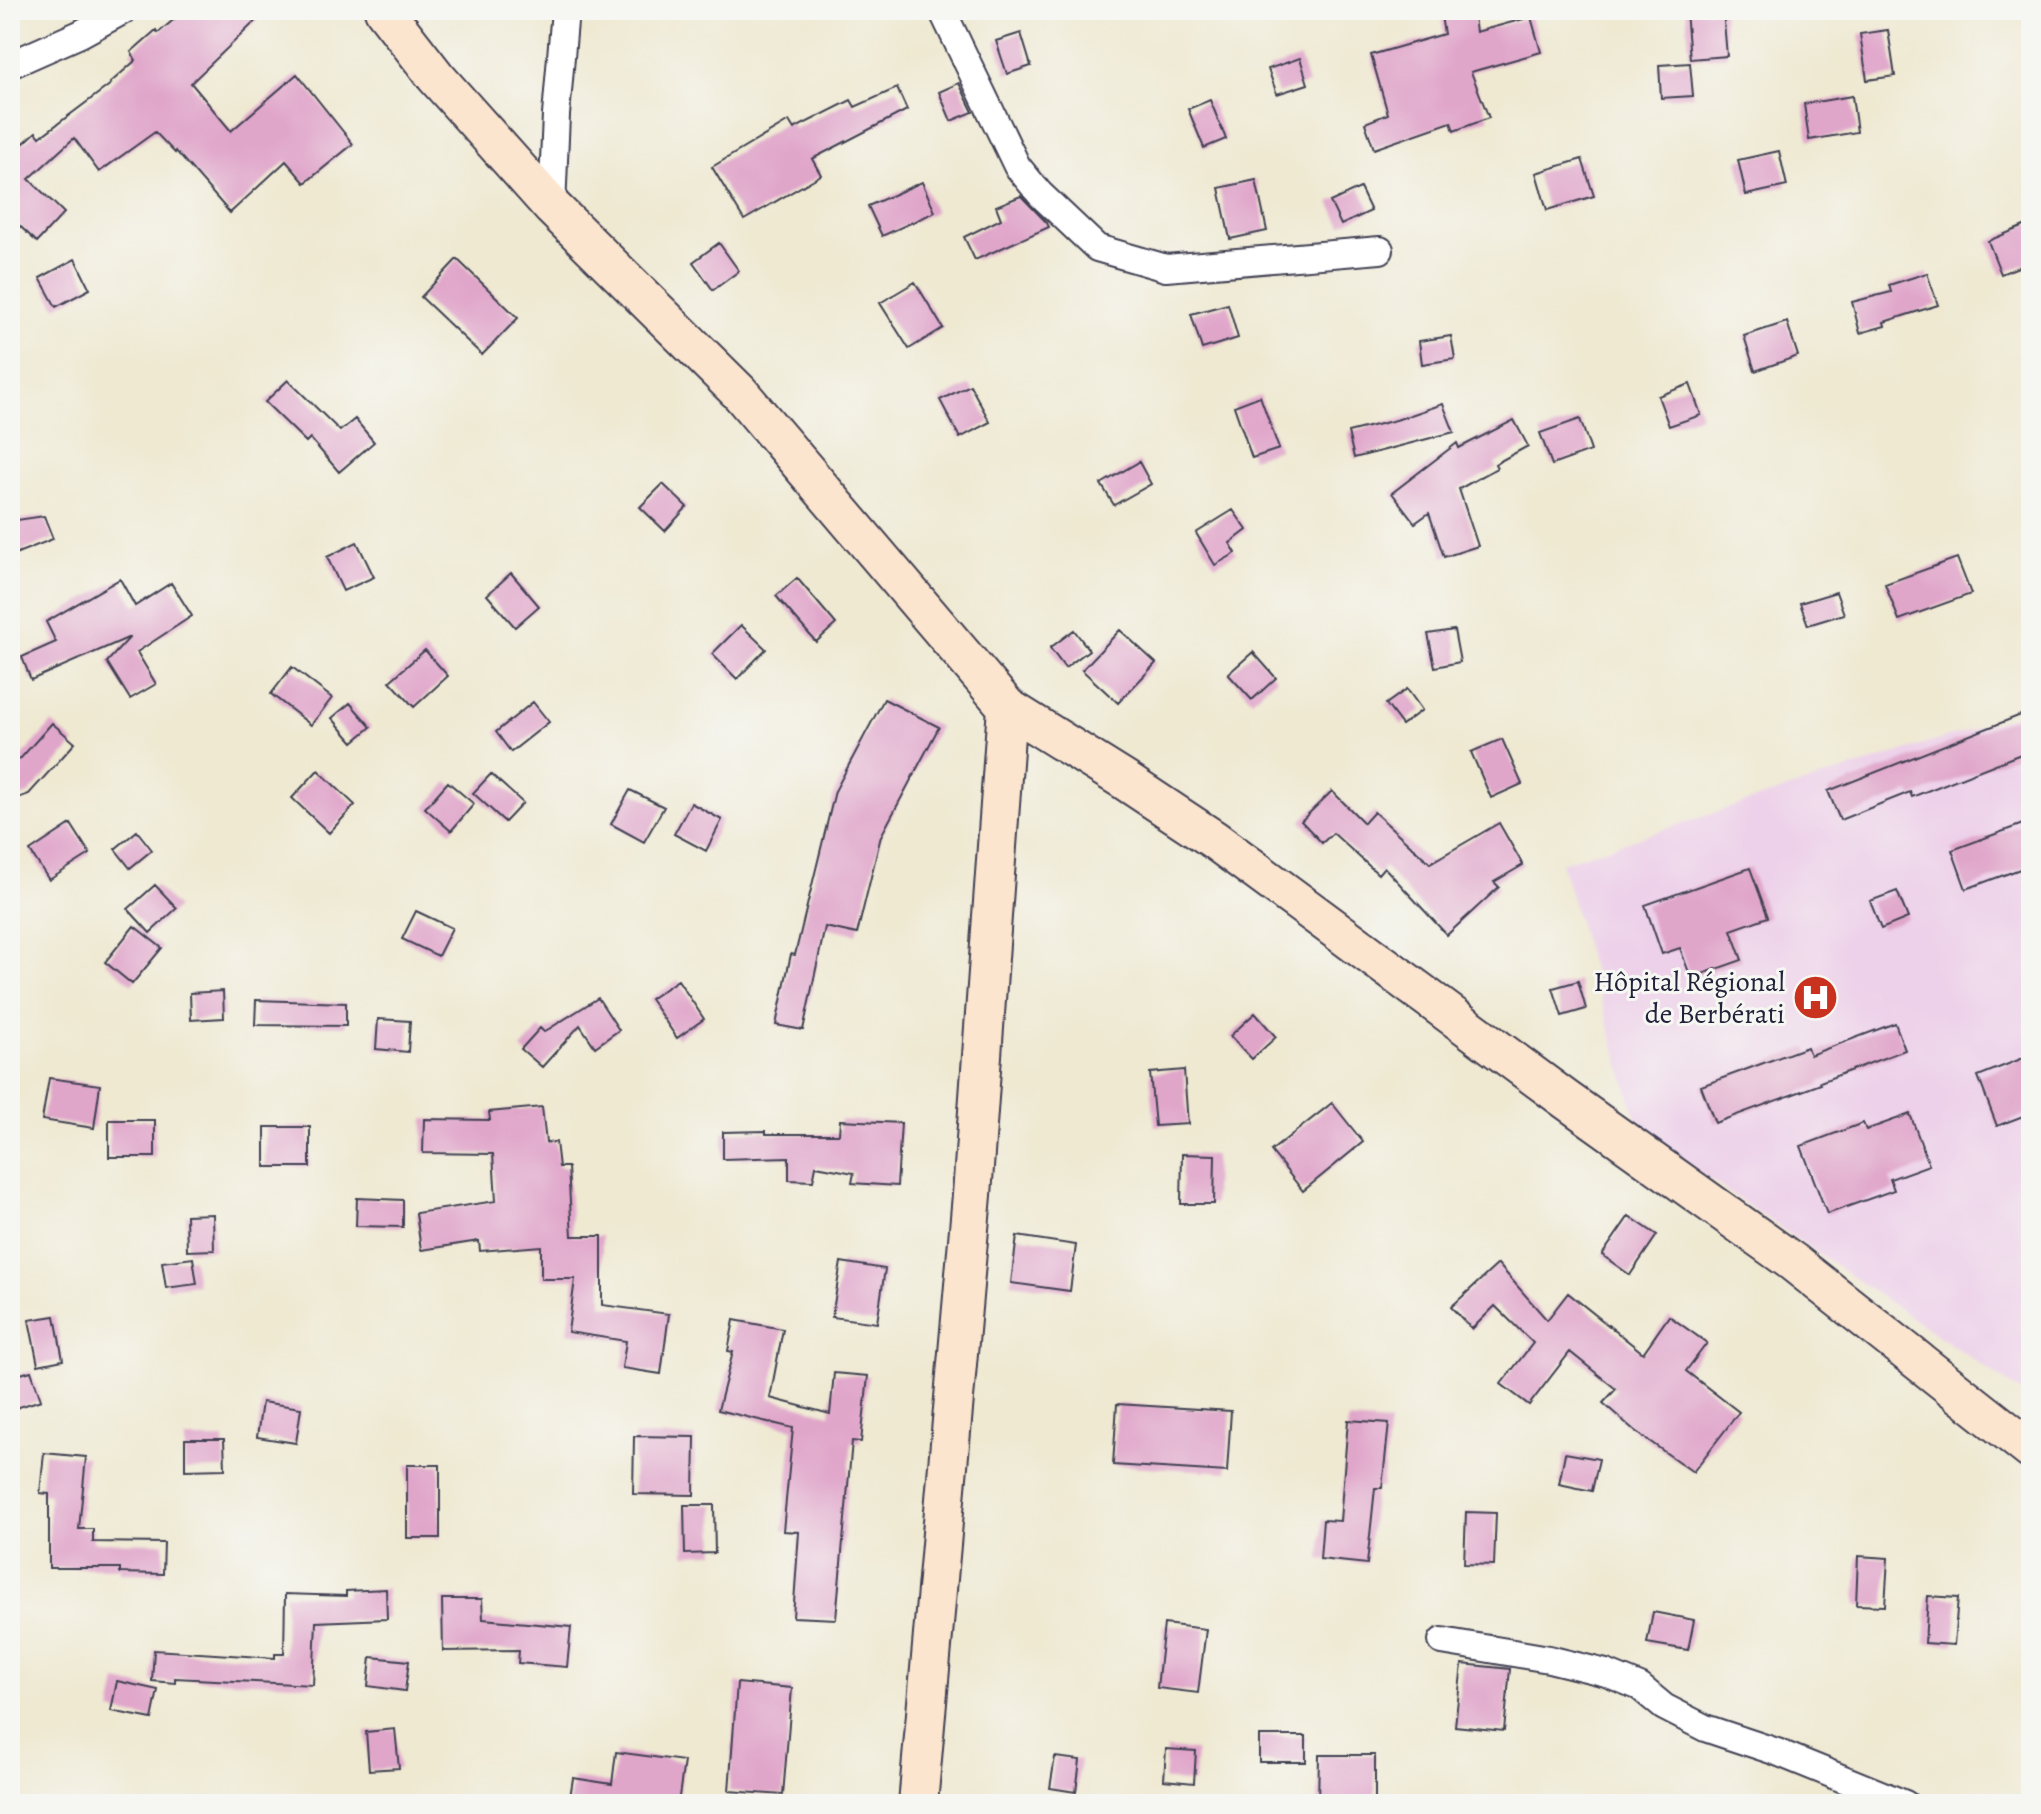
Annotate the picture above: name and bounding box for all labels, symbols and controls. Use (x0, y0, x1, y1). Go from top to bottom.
place label: Hôpital Régional de Berbérati (1594, 963, 1785, 1033)
hospital icon: Hôpital Régional de Berbérati (1792, 974, 1840, 1022)

